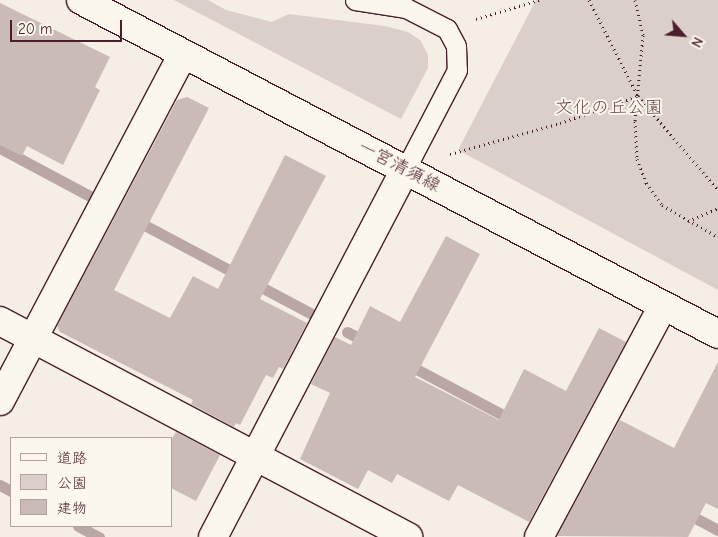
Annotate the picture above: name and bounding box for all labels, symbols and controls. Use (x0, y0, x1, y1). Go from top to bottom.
scale bar (12, 10, 125, 42)
north arrow (658, 10, 708, 60)
text: 20 m (18, 20, 52, 38)
text: N (687, 34, 706, 50)
park label: 文化の丘公園 (555, 97, 663, 119)
street label: 一宮清須線 (354, 136, 444, 198)
legend (10, 437, 172, 527)
text: 道路 (57, 449, 87, 467)
text: 公園 (57, 474, 87, 492)
text: 建物 (57, 499, 87, 517)

